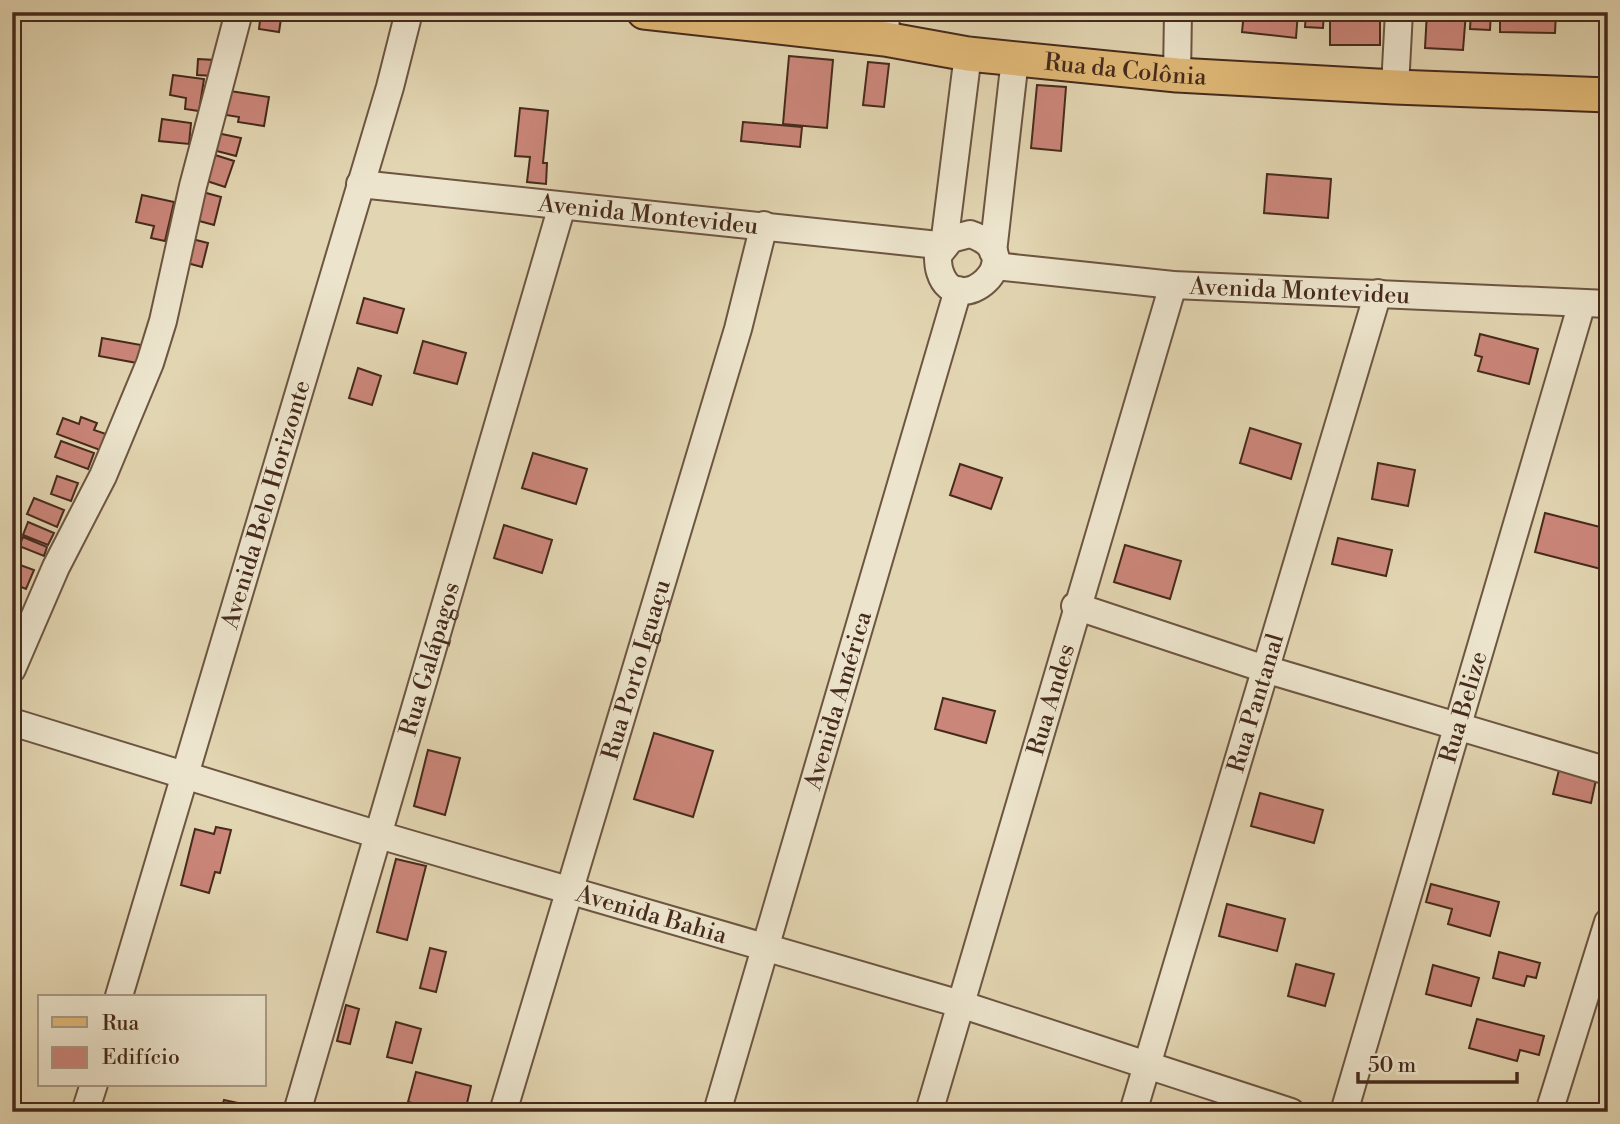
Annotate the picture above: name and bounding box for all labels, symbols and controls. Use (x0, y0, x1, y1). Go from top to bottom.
street label: Rua da Colônia (1043, 48, 1208, 93)
street label: Avenida Montevideu (536, 189, 760, 242)
street label: Avenida Montevideu (1188, 272, 1411, 311)
street label: Avenida Belo Horizonte (215, 377, 318, 633)
street label: Rua Porto Iguaçu (596, 576, 678, 763)
street label: Rua Galápagos (394, 579, 467, 740)
street label: Avenida América (798, 607, 879, 794)
street label: Rua Pantanal (1221, 630, 1291, 776)
street label: Rua Andes (1021, 641, 1082, 759)
street label: Rua Belize (1433, 648, 1495, 767)
street label: Avenida Bahia (572, 879, 731, 952)
legend (38, 995, 266, 1086)
text: Rua (102, 1011, 139, 1037)
scale bar (1358, 1040, 1517, 1084)
text: Edifício (102, 1045, 180, 1071)
text: 50 m (1368, 1053, 1416, 1079)

